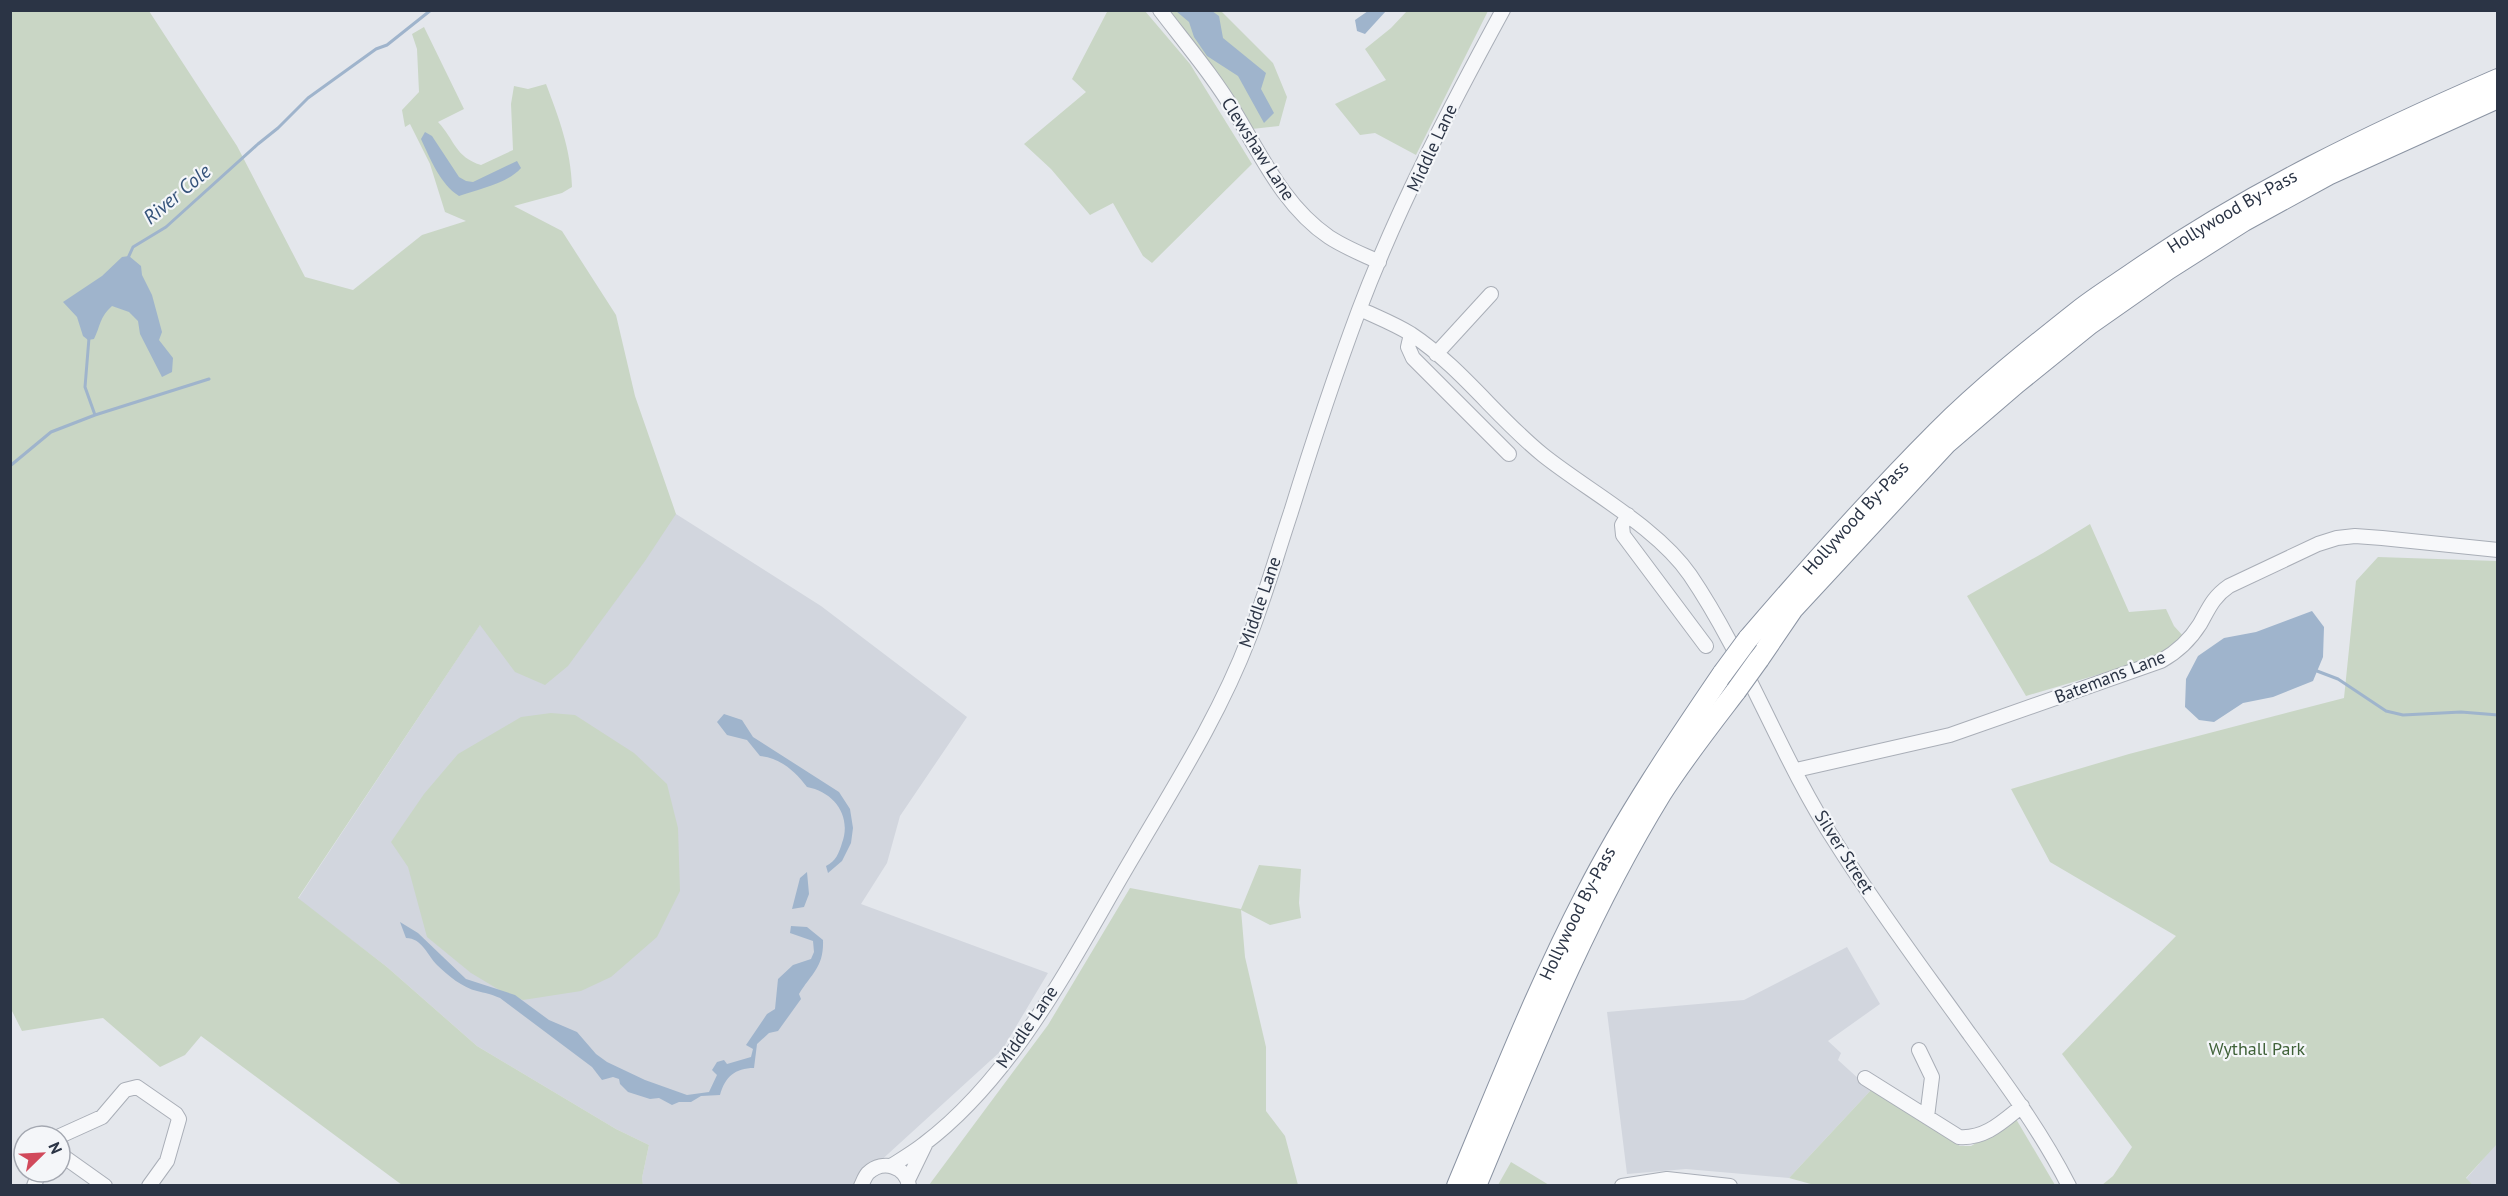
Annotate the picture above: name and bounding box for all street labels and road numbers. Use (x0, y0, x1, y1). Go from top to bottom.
street label: Clewshaw Lane (1216, 93, 1300, 205)
street label: Middle Lane (1401, 100, 1462, 195)
street label: Hollywood By-Pass (2163, 164, 2301, 258)
street label: Hollywood By-Pass (1797, 456, 1913, 579)
street label: Middle Lane (1233, 553, 1286, 650)
street label: Batemans Lane (2051, 645, 2169, 708)
street label: Silver Street (1810, 806, 1879, 898)
street label: Hollywood By-Pass (1534, 842, 1620, 984)
street label: Middle Lane (991, 981, 1063, 1072)

